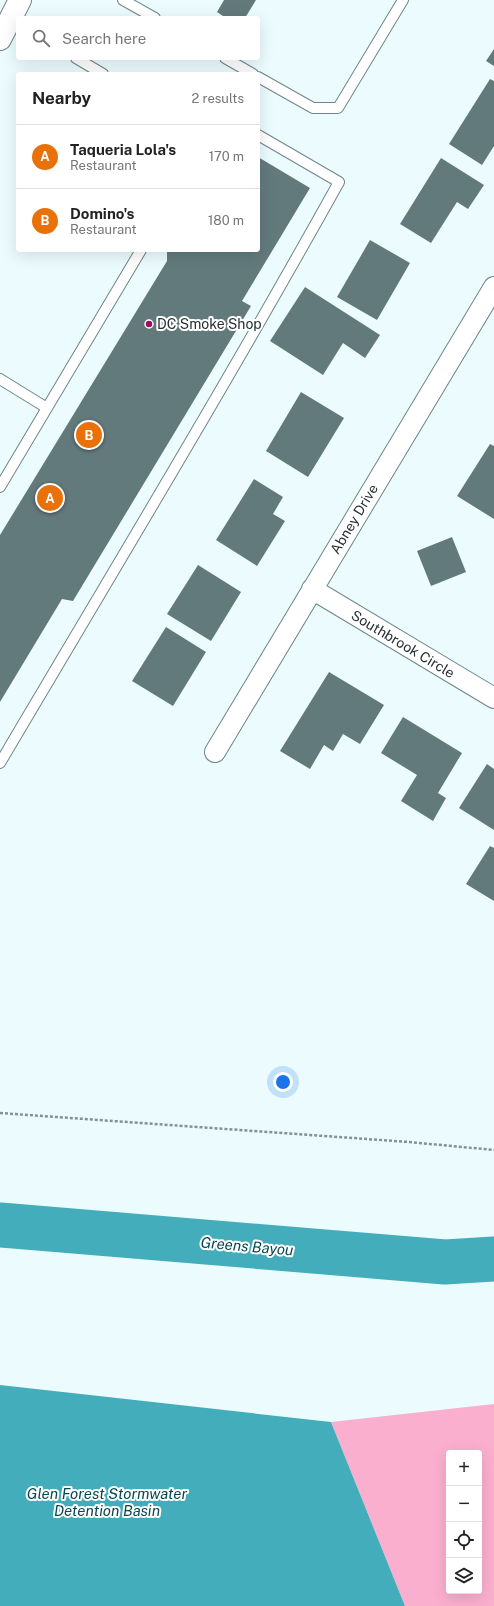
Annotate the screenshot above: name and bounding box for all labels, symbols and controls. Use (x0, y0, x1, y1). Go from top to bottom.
search box (16, 16, 260, 60)
icon: search (30, 27, 52, 49)
text: Search here (62, 30, 146, 47)
text: Nearby (32, 88, 91, 108)
text: 2 results (192, 91, 244, 106)
text: Taqueria Lola's (70, 141, 176, 158)
text: A (40, 149, 50, 164)
text: 170 m (209, 149, 244, 164)
text: Restaurant (70, 158, 136, 173)
text: Domino's (70, 205, 134, 222)
text: B (41, 213, 49, 228)
text: 180 m (208, 213, 244, 228)
text: Restaurant (70, 222, 136, 237)
place label: DC Smoke Shop (157, 316, 262, 332)
marker: DC Smoke Shop (144, 319, 154, 329)
pin: B (76, 420, 102, 450)
street label: Abney Drive (327, 481, 381, 557)
pin: A (37, 483, 63, 513)
street label: Southbrook Circle (348, 607, 458, 681)
your location (273, 1072, 293, 1092)
water label: Greens Bayou (200, 1233, 294, 1259)
map controls (446, 1450, 482, 1594)
button: + (446, 1450, 482, 1486)
water label: Glen Forest Stormwater Detention Basin (27, 1485, 187, 1519)
button: − (446, 1486, 482, 1522)
button: locate (446, 1522, 482, 1558)
button: layers (446, 1558, 482, 1594)

